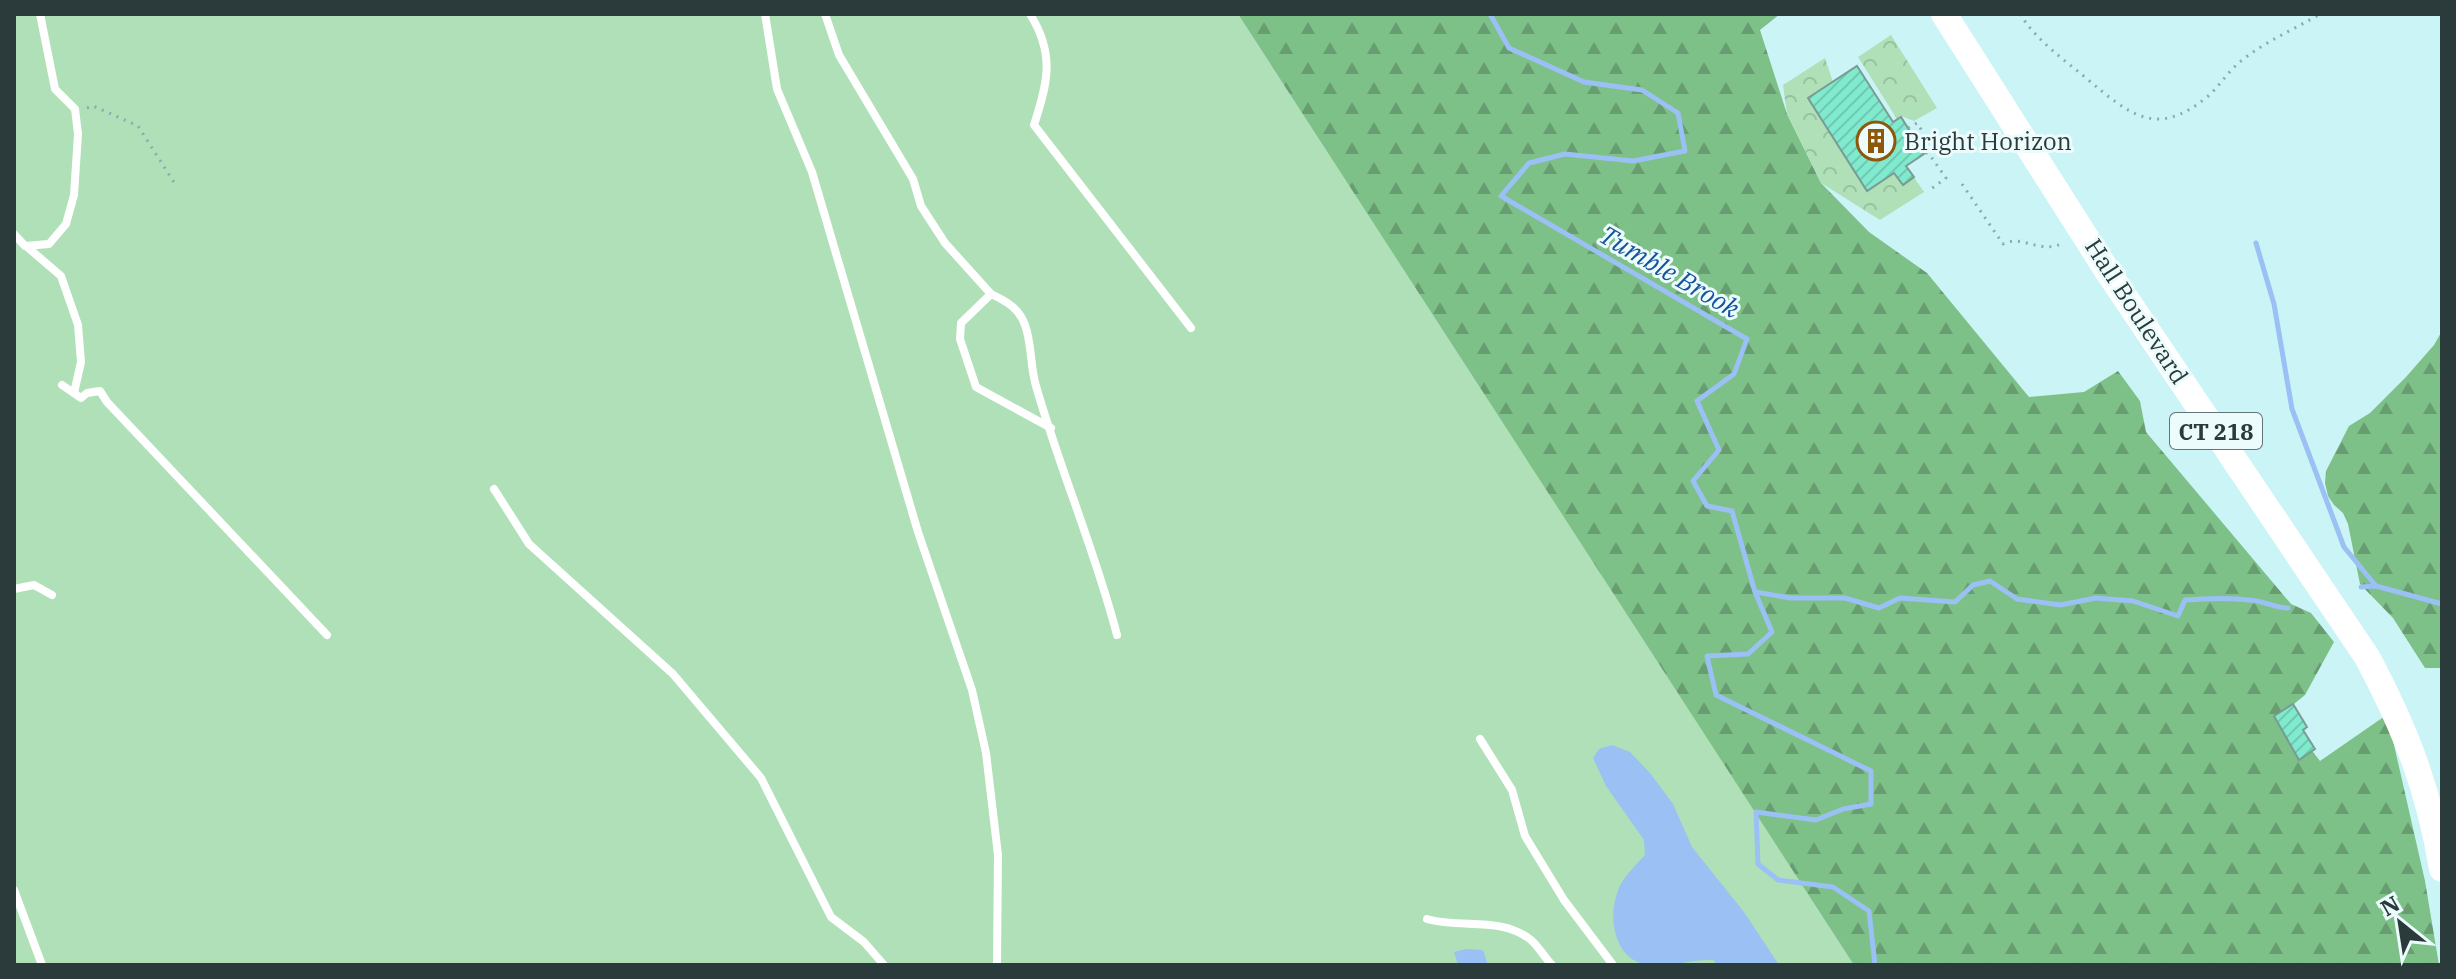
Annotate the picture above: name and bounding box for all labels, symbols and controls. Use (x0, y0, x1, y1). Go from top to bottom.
building icon: Bright Horizon (1855, 120, 1897, 162)
place label: Bright Horizon (1904, 125, 2072, 157)
water label: Tumble Brook (1594, 217, 1746, 325)
street label: Hall Boulevard (2078, 232, 2196, 390)
road number: CT 218 (2170, 413, 2262, 449)
north arrow (2360, 883, 2440, 963)
text: N (2375, 888, 2405, 922)

